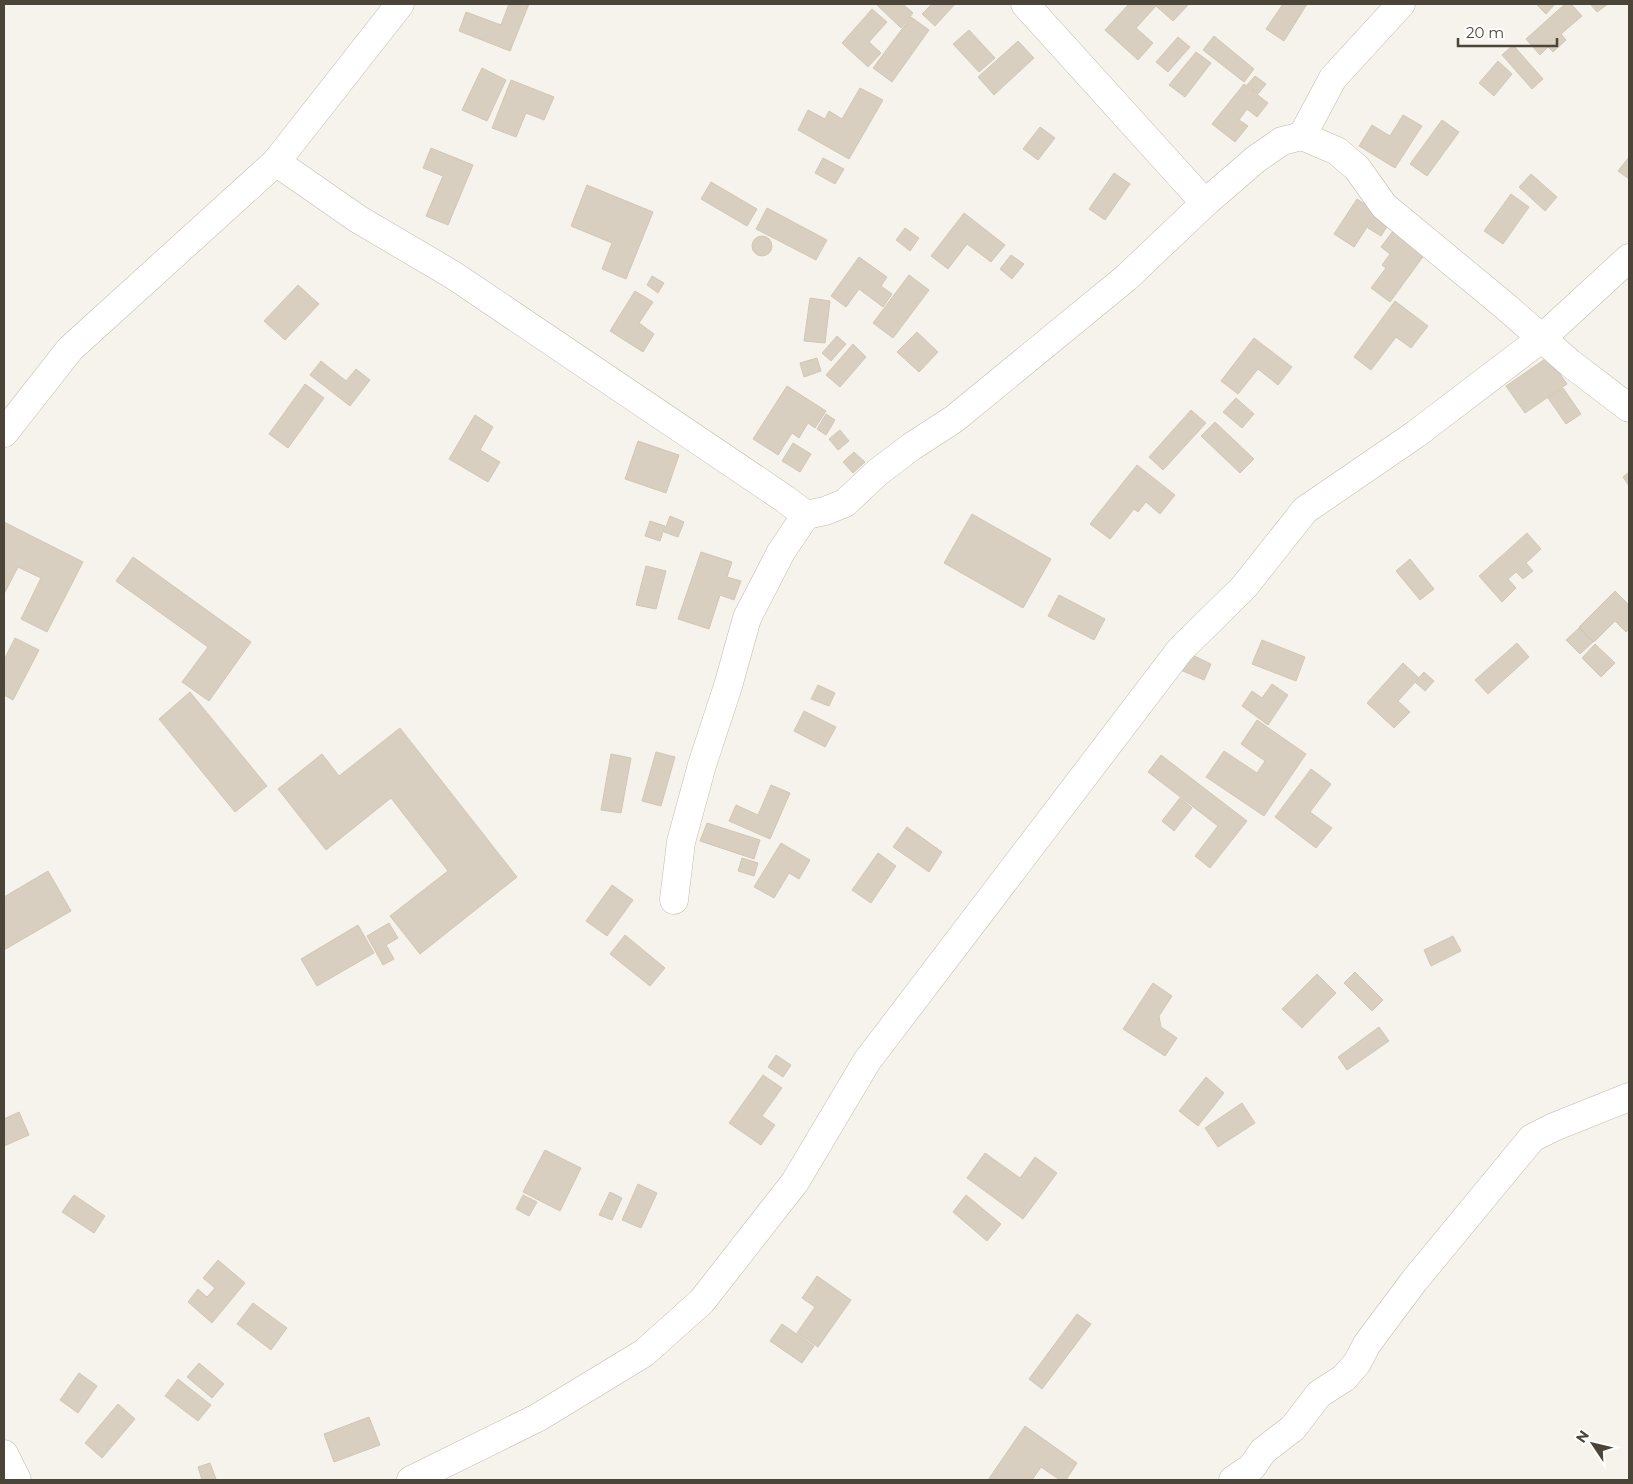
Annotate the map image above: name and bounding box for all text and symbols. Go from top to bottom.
scale bar [1458,15,1557,47]
text: 20 m [1466,23,1504,42]
north arrow [1568,1419,1618,1469]
text: N [1572,1427,1593,1446]

